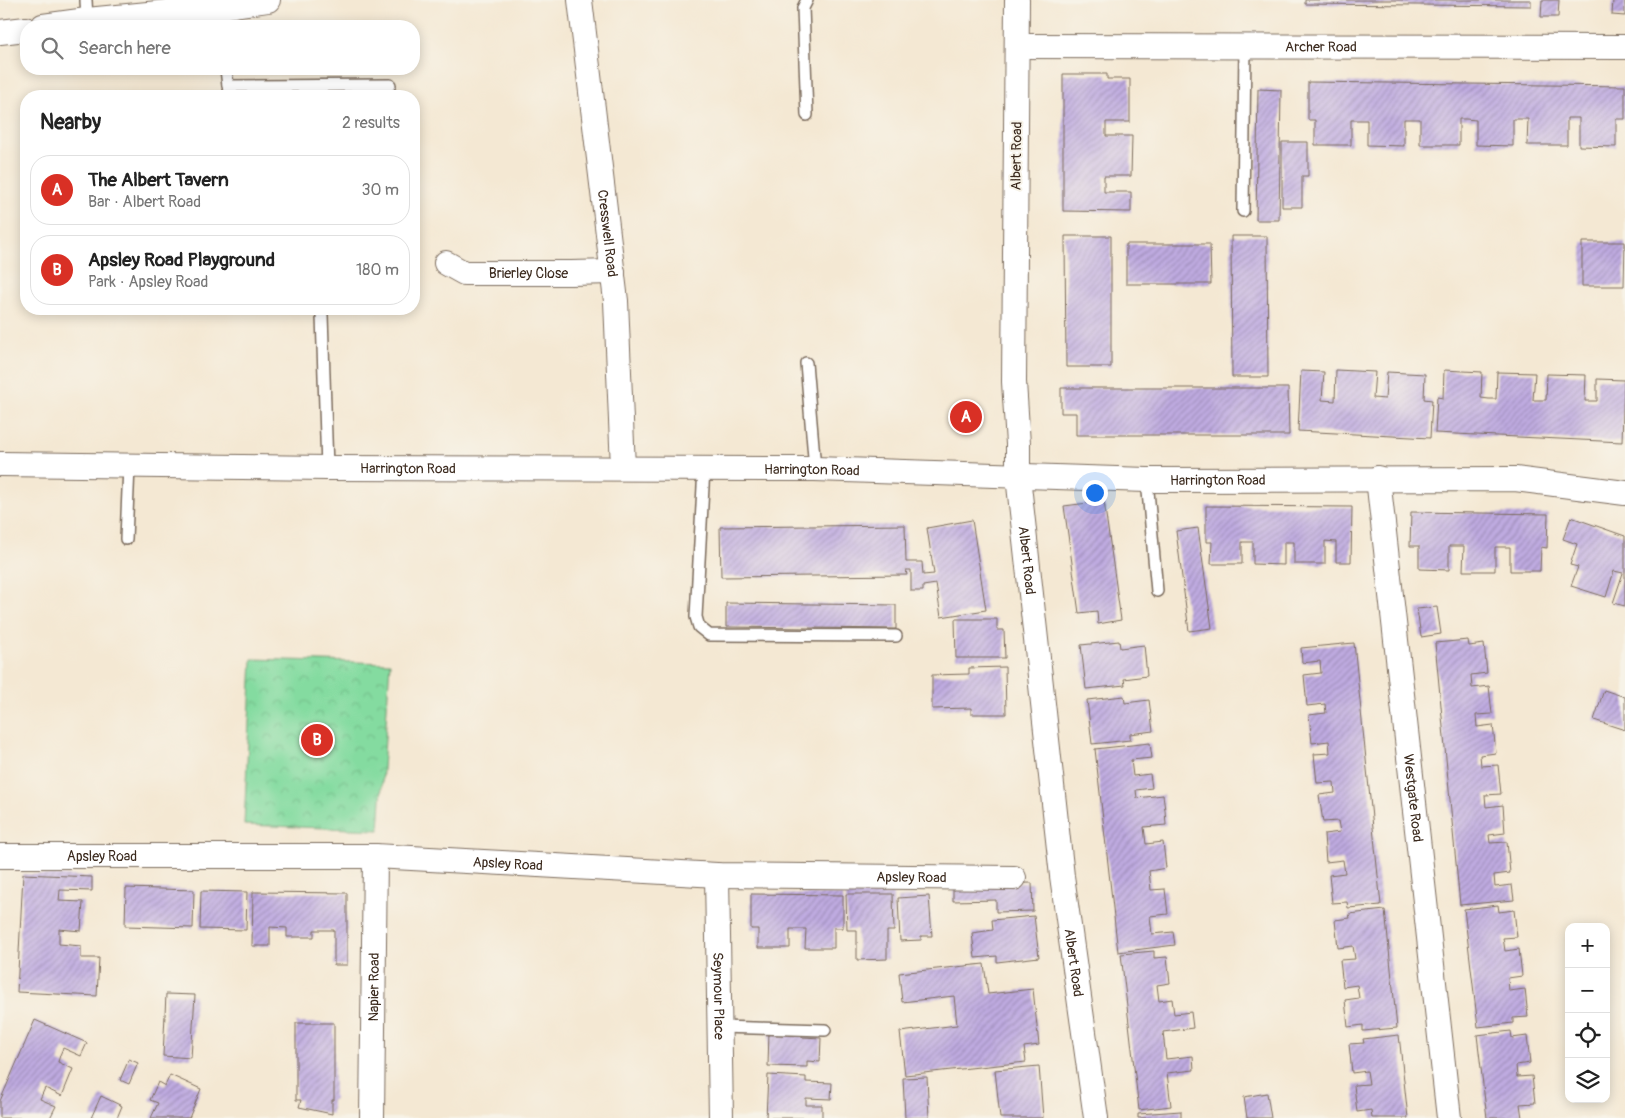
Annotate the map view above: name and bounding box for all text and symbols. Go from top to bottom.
search box [20,20,420,75]
icon: search [38,34,66,62]
text: Search here [78,36,171,60]
street label: Archer Road [1285,38,1357,56]
text: Nearby [40,109,101,136]
text: 2 results [342,113,400,133]
street label: Albert Road [1007,121,1026,191]
text: The Albert Tavern [88,168,229,192]
text: A [52,180,62,200]
text: 30 m [361,180,399,200]
street label: Cresswell Road [594,189,621,278]
text: Bar · Albert Road [88,192,201,212]
text: Apsley Road Playground [88,248,275,272]
text: B [52,260,62,280]
text: 180 m [356,260,399,280]
street label: Brierley Close [489,265,568,282]
text: Park · Apsley Road [88,272,208,292]
pin: A [950,398,982,436]
street label: Harrington Road [360,460,456,477]
street label: Harrington Road [764,461,860,479]
street label: Harrington Road [1170,472,1266,489]
your location [1082,480,1108,506]
street label: Albert Road [1015,525,1039,596]
pin: B [301,721,333,759]
street label: Westgate Road [1400,753,1426,843]
street label: Apsley Road [67,848,137,865]
street label: Apsley Road [472,853,543,874]
street label: Apsley Road [876,869,947,886]
map controls [1565,923,1610,1103]
button: + [1565,923,1610,968]
street label: Albert Road [1060,927,1087,998]
street label: Napier Road [365,952,383,1022]
street label: Seymour Place [709,952,728,1040]
button: − [1565,968,1610,1013]
button: locate [1565,1013,1610,1058]
button: layers [1565,1058,1610,1103]

